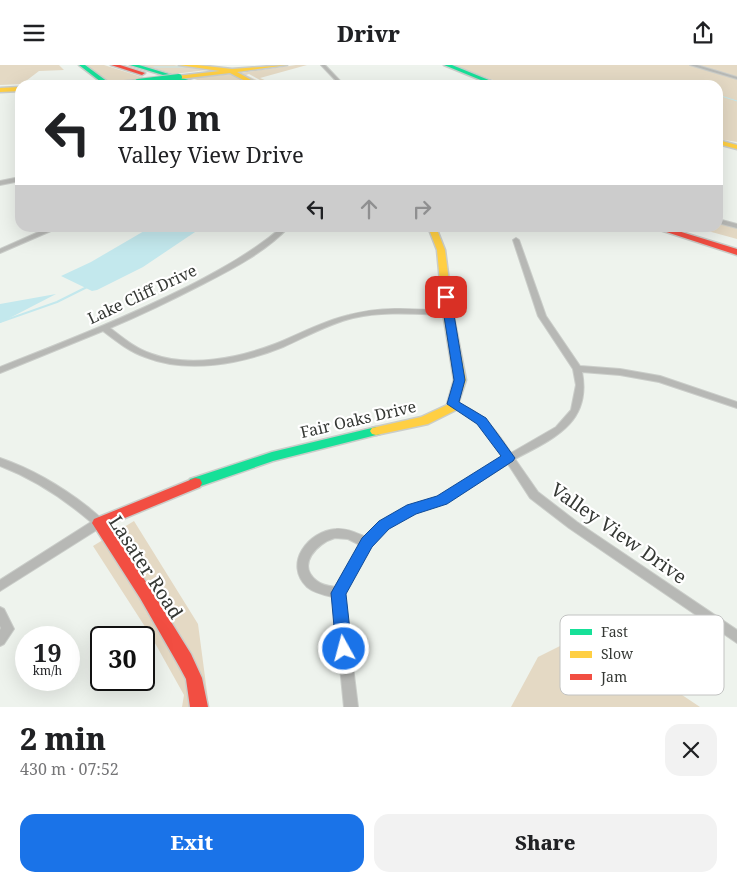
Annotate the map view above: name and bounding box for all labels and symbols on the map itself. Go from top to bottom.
street label: Lake Cliff Drive [84,259,200,329]
pin [425,276,467,318]
street label: Fair Oaks Drive [298,395,418,443]
street label: Valley View Drive [546,476,692,590]
street label: Lasater Road [103,510,189,624]
legend [560,615,724,695]
position arrow [317,622,369,674]
text: Fast [601,622,628,641]
speed limit sign: 30 [90,626,155,691]
text: Slow [601,644,634,663]
text: Jam [600,667,627,686]

